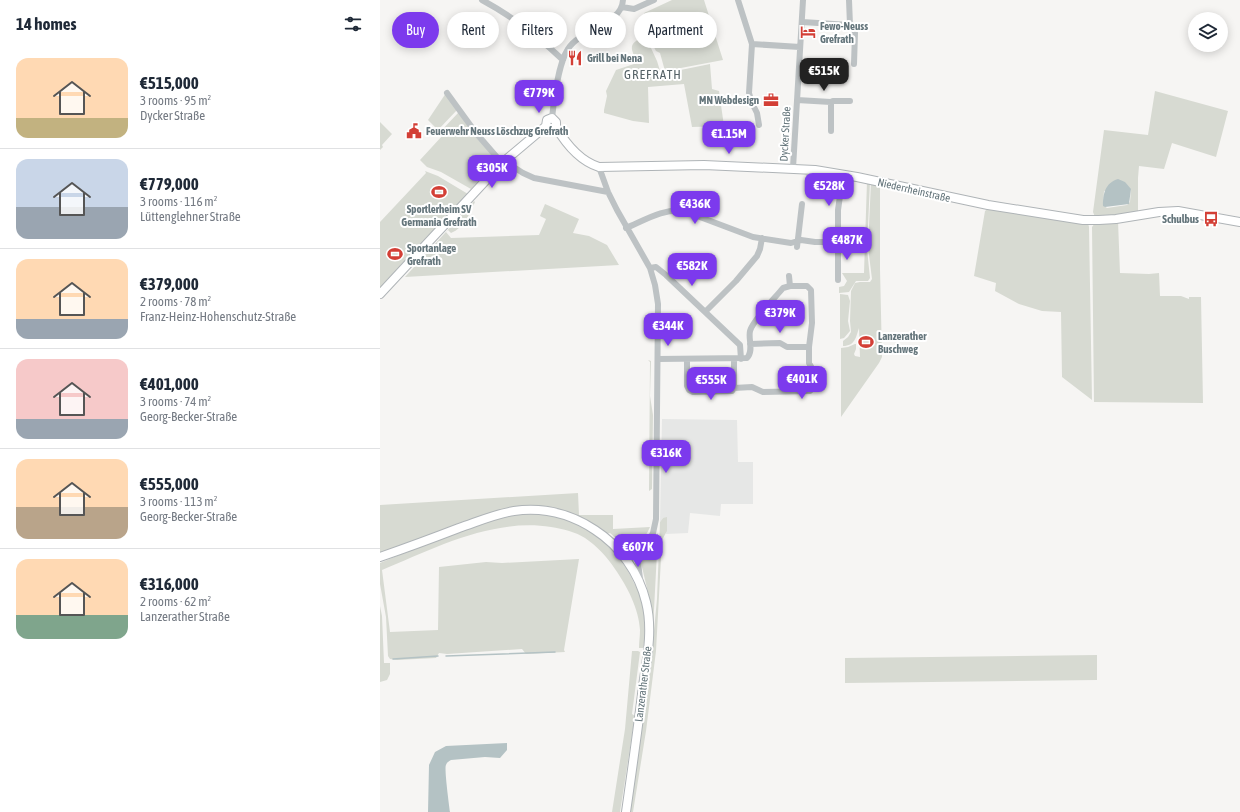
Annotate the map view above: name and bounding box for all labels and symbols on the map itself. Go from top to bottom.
place label: Fewo-Neuss Grefrath [820,20,868,45]
hotel icon: Fewo-Neuss Grefrath [799,23,817,41]
restaurant icon: Grill bei Nena [566,49,584,67]
place label: Grill bei Nena [587,52,642,64]
pin: €515K [796,58,852,92]
district label: GREFRATH [624,67,682,82]
pin: €779K [511,80,567,114]
office icon: MN Webdesign [762,91,780,109]
place label: MN Webdesign [699,94,759,106]
street label: Dycker Straße [778,106,792,162]
pin: €1.15M [696,121,762,155]
public building icon: Feuerwehr Neuss Löschzug Grefrath [405,122,423,140]
place label: Feuerwehr Neuss Löschzug Grefrath [426,125,568,137]
pin: €305K [464,155,520,189]
pin: €528K [801,173,857,207]
street label: Niederrheinstraße [876,176,952,204]
sports icon: Sportlerheim SV Germania Grefrath [430,183,448,201]
pin: €436K [667,191,723,225]
place label: Sportlerheim SV Germania Grefrath [401,203,477,228]
bus stop icon: Schulbus [1202,210,1220,228]
place label: Schulbus [1162,213,1199,225]
pin: €487K [819,227,875,261]
place label: Sportanlage Grefrath [407,242,456,267]
sports icon: Sportanlage Grefrath [386,245,404,263]
pin: €582K [664,253,720,287]
pin: €379K [752,300,808,334]
pin: €344K [640,313,696,347]
place label: Lanzerather Buschweg [878,330,927,355]
sports icon: Lanzerather Buschweg [857,333,875,351]
pin: €401K [774,366,830,400]
pin: €555K [683,367,739,401]
pin: €316K [638,440,694,474]
pin: €607K [610,534,666,568]
street label: Lanzerather Straße [632,646,654,722]

